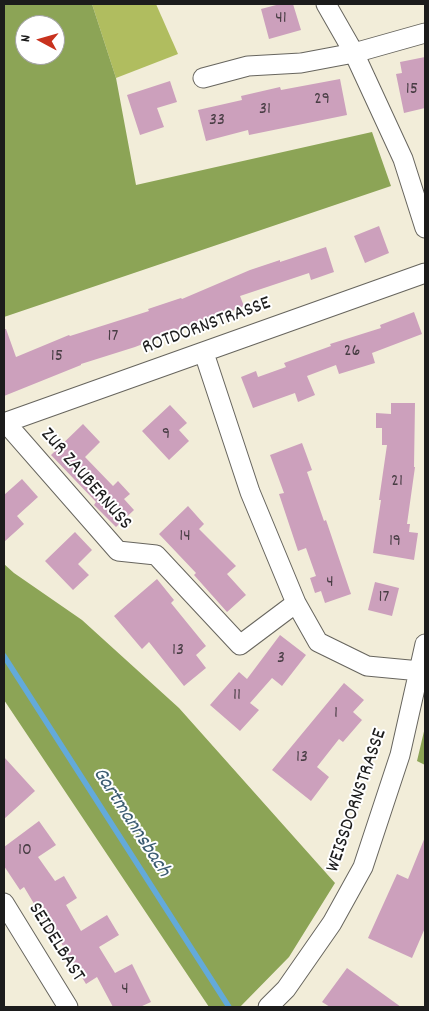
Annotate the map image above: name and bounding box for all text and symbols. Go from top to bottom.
house number: 41 [275,9,287,31]
north arrow [15,15,65,65]
text: N [16,34,36,43]
house number: 15 [406,80,418,102]
house number: 29 [314,90,330,112]
house number: 31 [259,100,271,122]
house number: 33 [209,111,225,133]
street label: ROTDORNSTRASSE [140,293,274,361]
house number: 17 [108,327,118,349]
house number: 26 [344,342,360,364]
house number: 15 [51,347,63,369]
street label: ZUR ZAUBERNUSS [34,424,136,536]
house number: 9 [162,425,170,447]
house number: 21 [391,472,403,494]
house number: 14 [179,527,191,549]
house number: 19 [389,532,401,554]
house number: 4 [326,573,334,595]
house number: 17 [379,588,389,610]
house number: 13 [172,641,184,663]
house number: 3 [277,649,285,671]
house number: 11 [233,686,241,708]
house number: 1 [334,704,338,726]
street label: WEISSDORNSTRASSE [322,726,394,876]
house number: 13 [296,748,308,770]
water label: Gartmannsbach [85,764,175,882]
house number: 10 [18,841,32,863]
street label: SEIDELBAST [21,899,89,987]
house number: 4 [121,980,129,1002]

